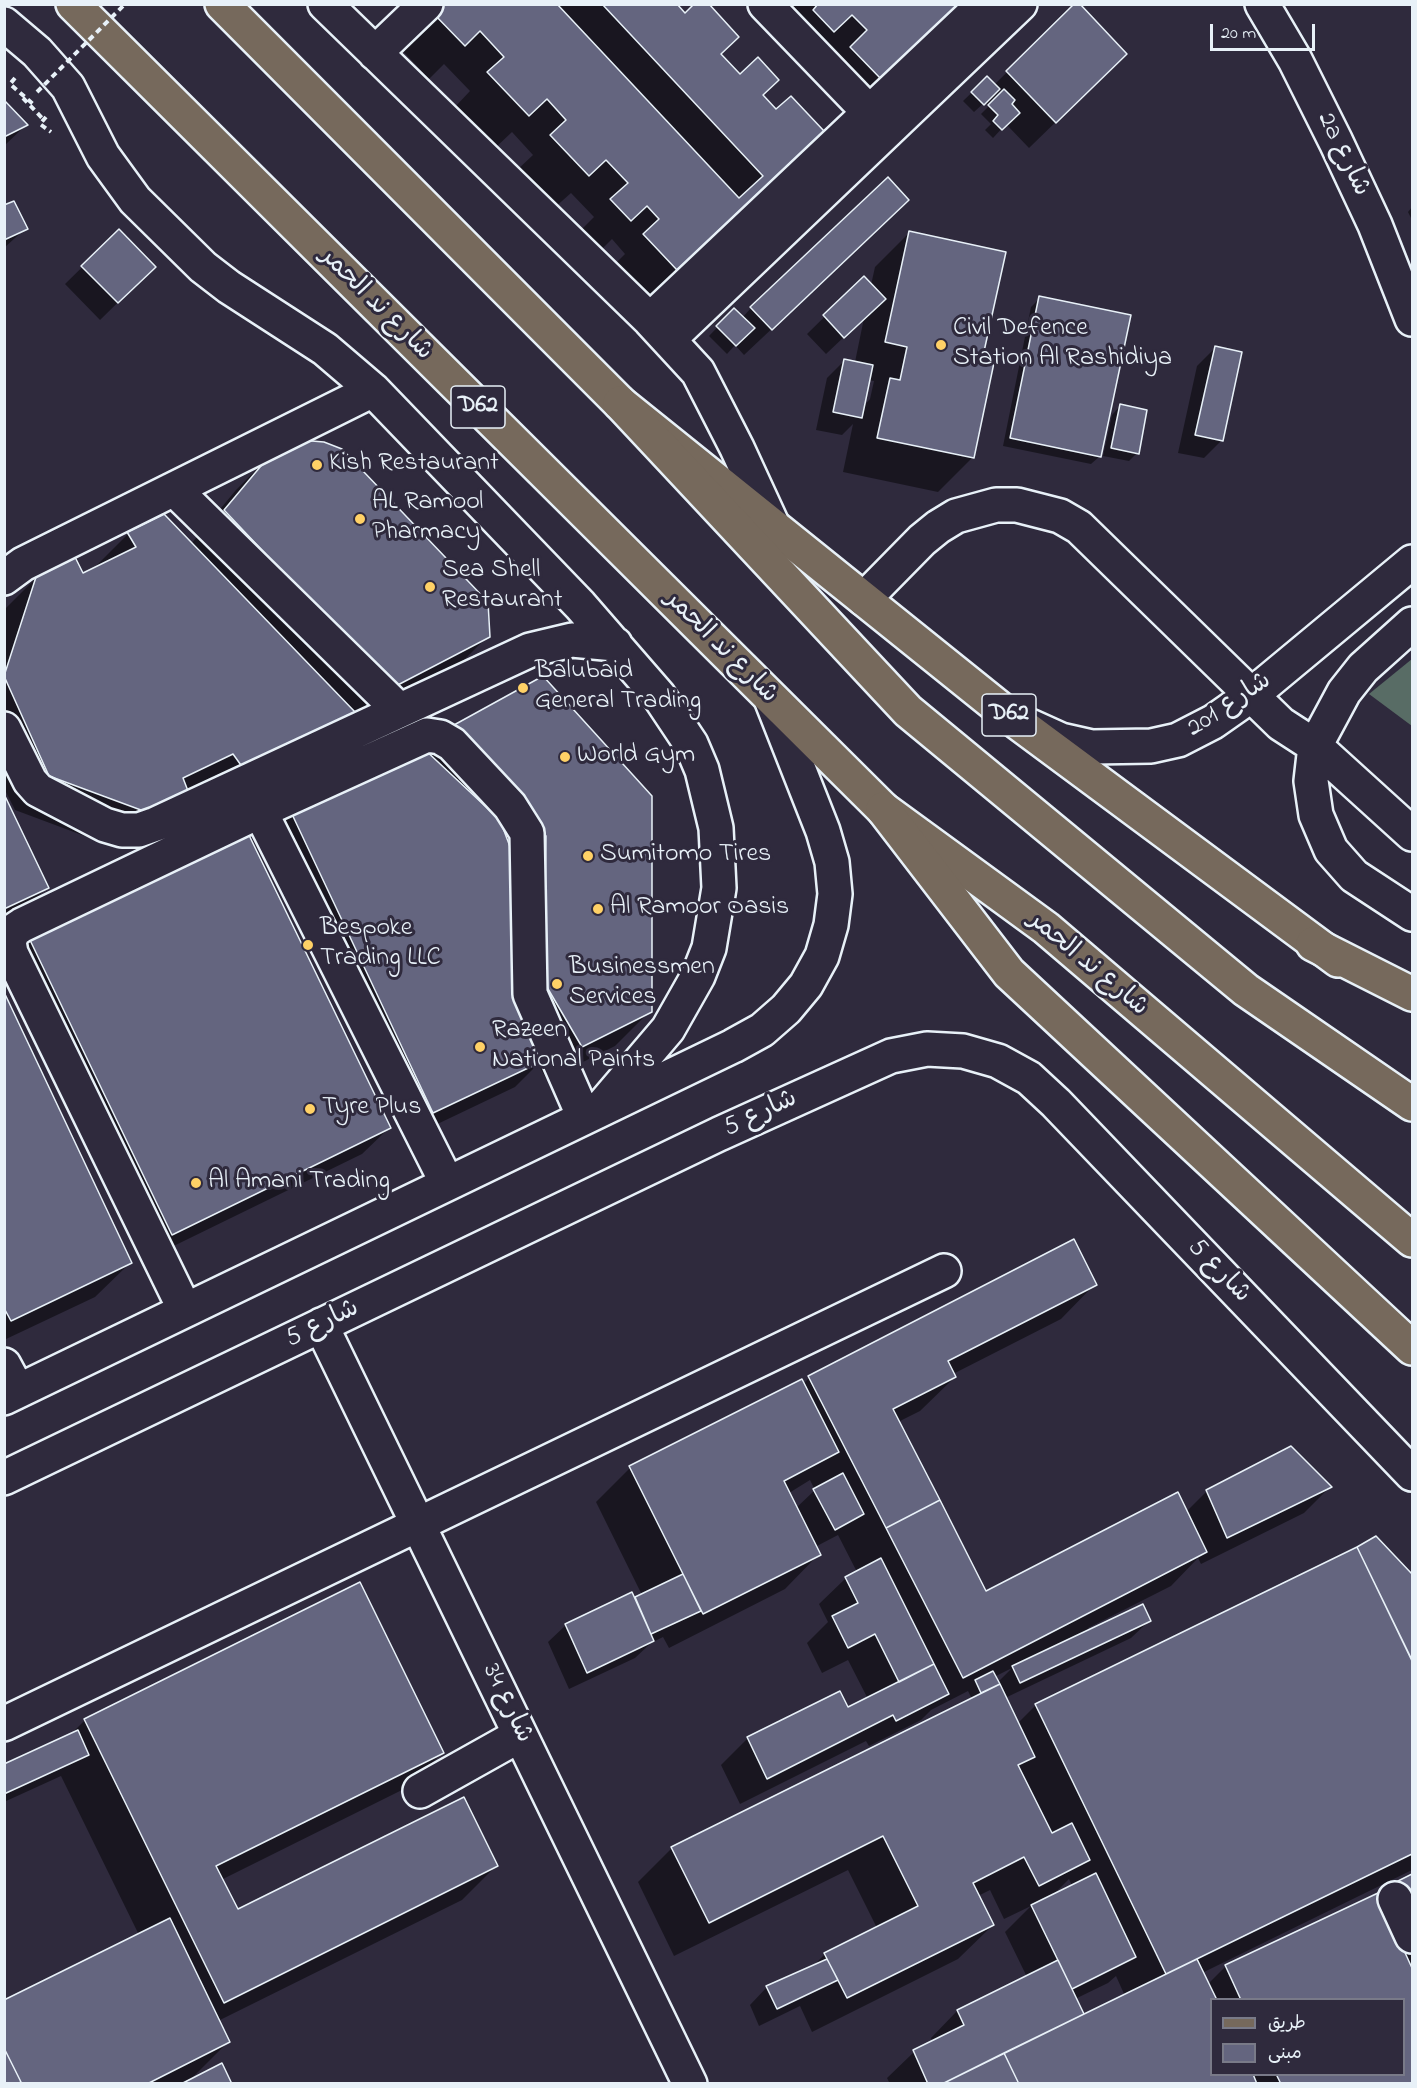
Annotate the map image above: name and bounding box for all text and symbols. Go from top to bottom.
scale bar [1213,12,1318,50]
text: 20 m [1221,21,1256,47]
street label: 2a شارع [1308,108,1376,202]
street label: شارع ند الحمر [312,242,438,368]
place label: Civil Defence Station Al Rashidiya [953,314,1172,376]
marker: Civil Defence Station Al Rashidiya [934,338,948,352]
road number: D62 [451,386,505,428]
place label: Kish Restaurant [329,449,499,481]
marker: Kish Restaurant [310,458,324,472]
place label: AL Ramool Pharmacy [372,488,483,550]
marker: AL Ramool Pharmacy [353,512,367,526]
place label: Sea Shell Restaurant [442,556,562,618]
marker: Sea Shell Restaurant [423,580,437,594]
street label: شارع ند الحمر [657,585,783,711]
place label: Balubaid General Trading [535,657,701,718]
street label: شارع 201 [1182,666,1278,746]
marker: Balubaid General Trading [516,681,530,695]
road number: D62 [982,694,1036,736]
place label: World Gym [577,741,695,773]
marker: World Gym [558,750,572,764]
place label: Sumitomo Tires [600,840,771,872]
marker: Sumitomo Tires [581,849,595,863]
place label: Al Ramoor Oasis [610,893,789,925]
marker: Al Ramoor Oasis [591,902,605,916]
street label: شارع ند الحمر [1020,906,1154,1024]
place label: Bespoke Trading LLC [320,914,441,976]
marker: Bespoke Trading LLC [301,938,315,952]
place label: Businessmen Services [569,953,715,1014]
marker: Businessmen Services [550,977,564,991]
place label: Razeen National Paints [492,1016,655,1078]
marker: Razeen National Paints [473,1040,487,1054]
street label: شارع 5 [719,1084,803,1146]
place label: Tyre Plus [322,1093,421,1125]
marker: Tyre Plus [303,1102,317,1116]
place label: Al Amani Trading [208,1167,390,1199]
marker: Al Amani Trading [189,1176,203,1190]
street label: شارع 5 [1180,1233,1256,1311]
street label: شارع 5 [281,1294,365,1356]
street label: شارع 34 [474,1659,538,1749]
legend [1210,1998,1405,2076]
text: طريق [1268,2011,1306,2037]
text: مبنى [1268,2041,1302,2067]

